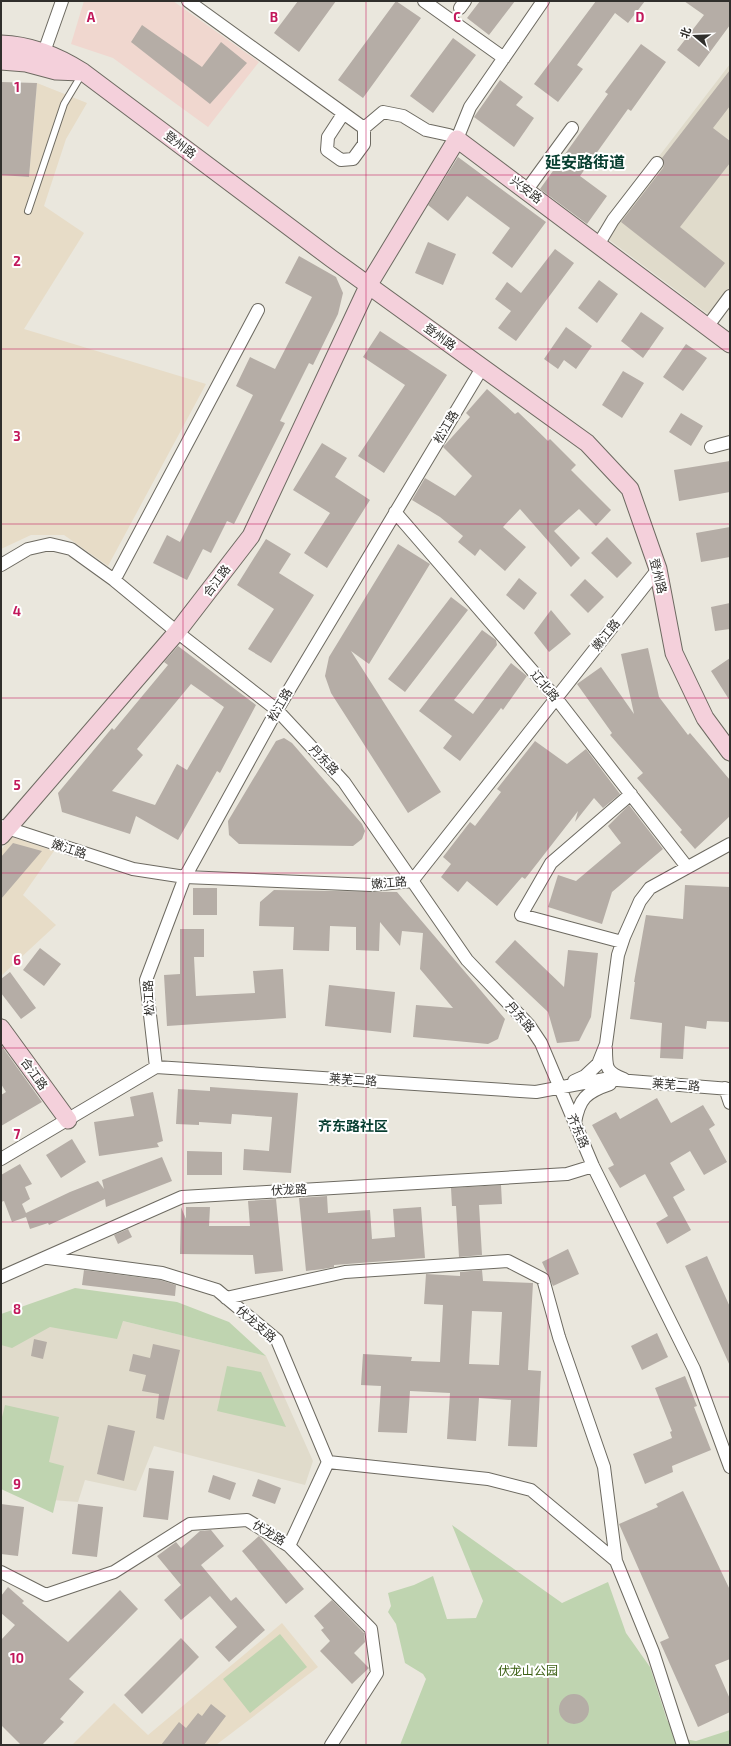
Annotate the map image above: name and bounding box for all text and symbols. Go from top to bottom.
text: A [87,9,96,25]
text: B [270,9,278,25]
text: C [453,9,461,25]
text: D [636,9,645,25]
north arrow [675,16,715,56]
text: 北 [677,25,693,40]
text: 1 [14,79,20,95]
street label: 登州路 [162,128,199,161]
district label: 延安路街道 [545,152,625,171]
street label: 兴安路 [508,173,545,206]
text: 2 [13,253,21,269]
street label: 登州路 [422,320,459,352]
street label: 松江路 [430,407,460,446]
text: 3 [13,428,21,444]
street label: 登州路 [648,557,670,595]
street label: 合江路 [200,562,233,599]
text: 4 [13,603,21,619]
street label: 嫩江路 [588,616,622,653]
street label: 辽北路 [529,667,563,704]
street label: 松江路 [264,685,294,724]
street label: 丹东路 [307,741,342,777]
text: 5 [13,777,21,793]
street label: 嫩江路 [50,836,89,860]
street label: 嫩江路 [370,873,407,891]
text: 6 [13,952,21,968]
street label: 松江路 [140,980,156,1016]
street label: 丹东路 [504,998,538,1035]
street label: 合江路 [19,1055,51,1092]
street label: 莱芜二路 [329,1070,378,1088]
street label: 莱芜二路 [652,1075,701,1093]
street label: 齐东路 [565,1111,592,1150]
district label: 齐东路社区 [318,1117,388,1134]
text: 7 [14,1126,21,1142]
street label: 伏龙路 [271,1181,307,1197]
text: 8 [13,1301,21,1317]
street label: 伏龙支路 [234,1302,279,1344]
text: 9 [13,1476,21,1492]
street label: 伏龙路 [250,1517,289,1547]
text: 10 [10,1650,24,1666]
park label: 伏龙山公园 [498,1663,558,1677]

